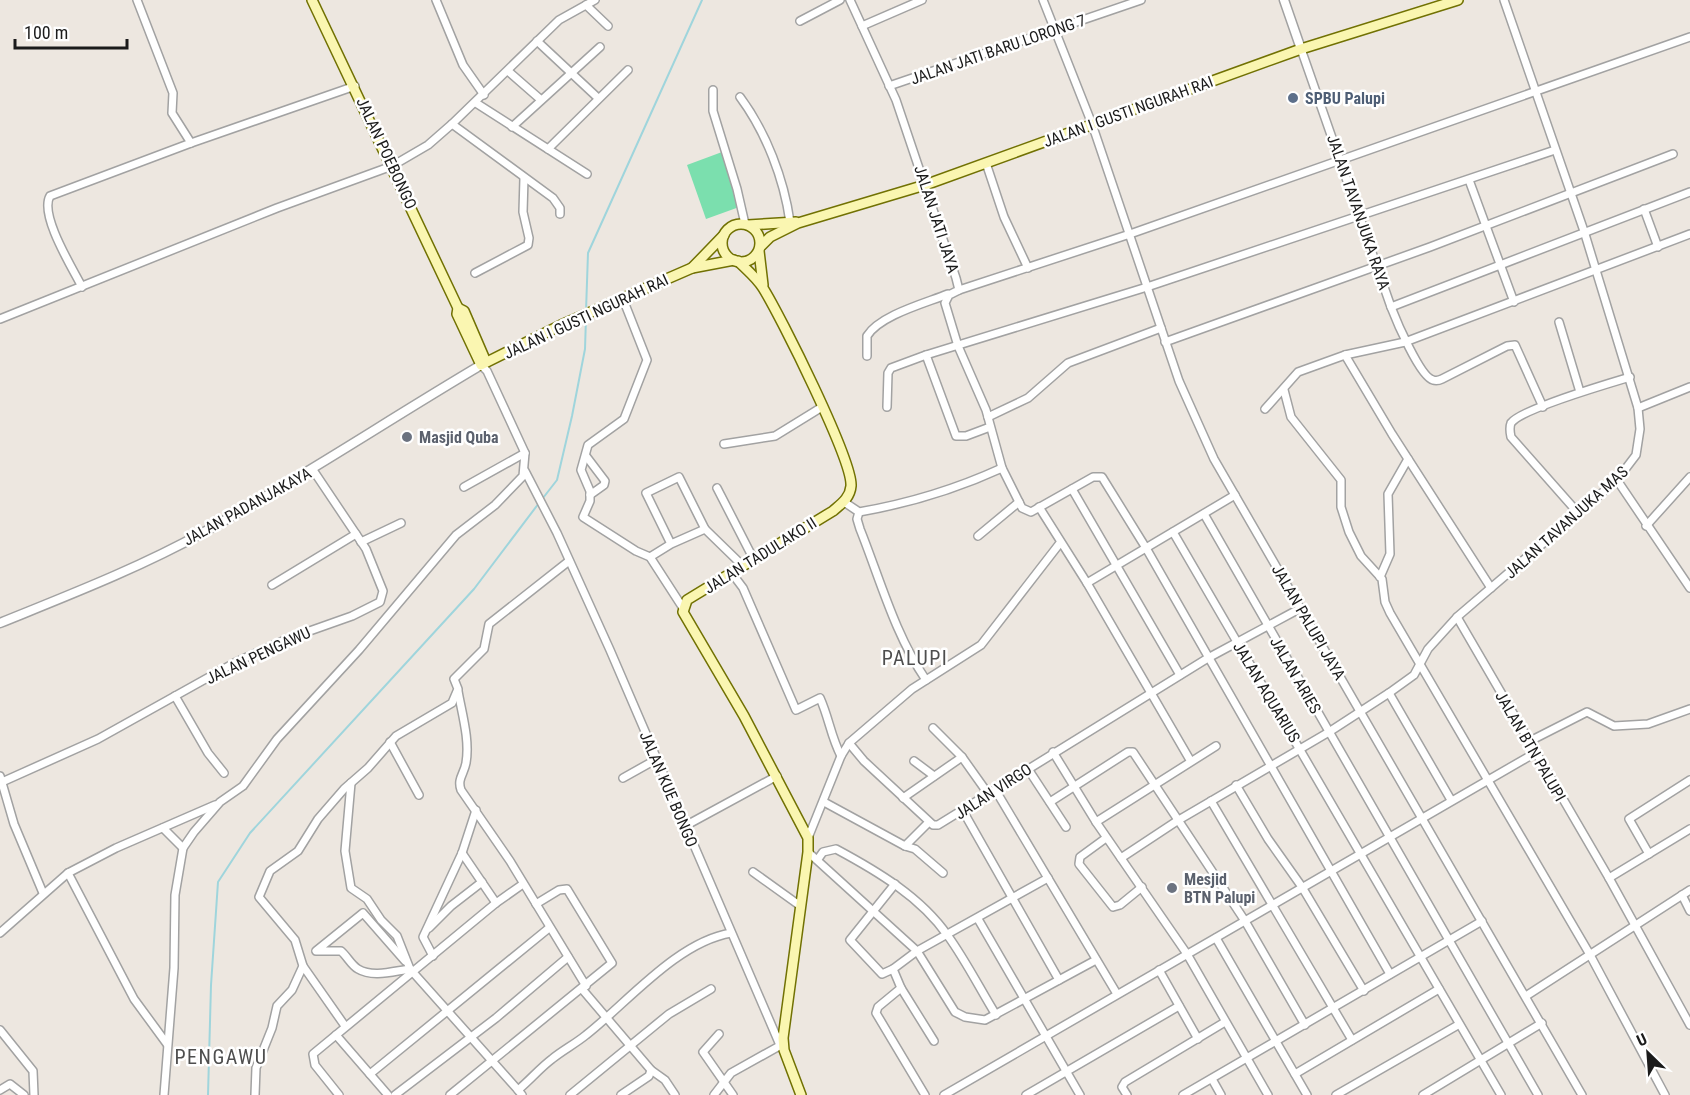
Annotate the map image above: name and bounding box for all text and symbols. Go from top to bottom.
street label: JALAN JATI BARU LORONG 7 [908,11,1088,88]
scale bar [15,12,128,50]
text: 100 m [24,22,68,43]
street label: JALAN I GUSTI NGURAH RAI [1041,72,1216,151]
place label: SPBU Palupi [1305,89,1385,108]
marker: SPBU Palupi [1286,91,1300,105]
street label: JALAN POEBONGO [352,94,421,212]
street label: JALAN TAVANJUKA RAYA [1323,132,1394,292]
street label: JALAN JATI JAYA [910,163,963,275]
street label: JALAN I GUSTI NGURAH RAI [501,270,671,363]
place label: Masjid Quba [419,428,499,447]
marker: Masjid Quba [400,430,414,444]
street label: JALAN TAVANJUKA MAS [1501,462,1632,583]
street label: JALAN PADANJAKAYA [180,463,315,550]
street label: JALAN TADULAKO II [701,513,820,598]
street label: JALAN PALUPI JAYA [1268,561,1349,683]
street label: JALAN PENGAWU [203,623,314,688]
street label: JALAN ARIES [1266,634,1325,717]
street label: JALAN AQUARIUS [1229,639,1304,746]
district label: PALUPI [882,646,948,670]
street label: JALAN BTN PALUPI [1491,688,1570,805]
street label: JALAN KUE BONGO [636,728,702,850]
street label: JALAN VIRGO [951,760,1035,823]
place label: Mesjid BTN Palupi [1184,870,1255,907]
marker: Mesjid BTN Palupi [1165,881,1179,895]
north arrow [1618,1023,1678,1083]
text: U [1634,1029,1650,1050]
district label: PENGAWU [174,1045,268,1069]

